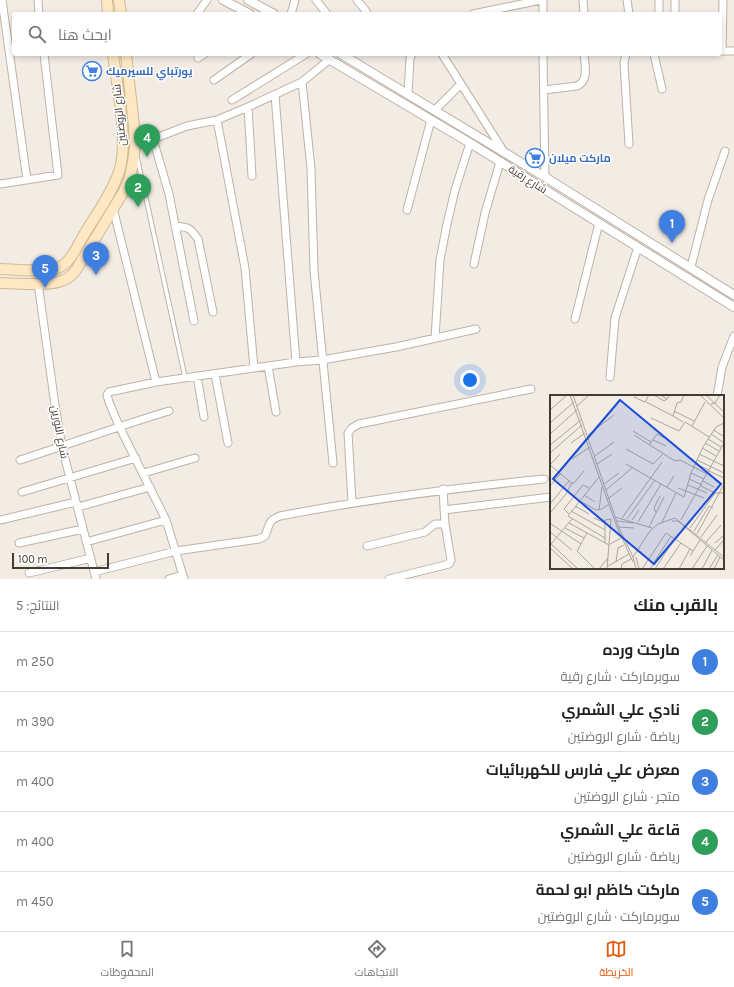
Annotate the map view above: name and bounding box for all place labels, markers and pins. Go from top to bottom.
supermarket icon: يورتباي للسيرميك [81,60,103,82]
place label: يورتباي للسيرميك [106,65,192,81]
pin: 4 [134,124,160,157]
supermarket icon: ماركت ميلان [524,147,546,169]
place label: ماركت ميلان [549,152,611,165]
pin: 2 [125,174,151,207]
pin: 1 [659,210,685,243]
pin: 3 [83,242,109,275]
pin: 5 [32,255,58,288]

